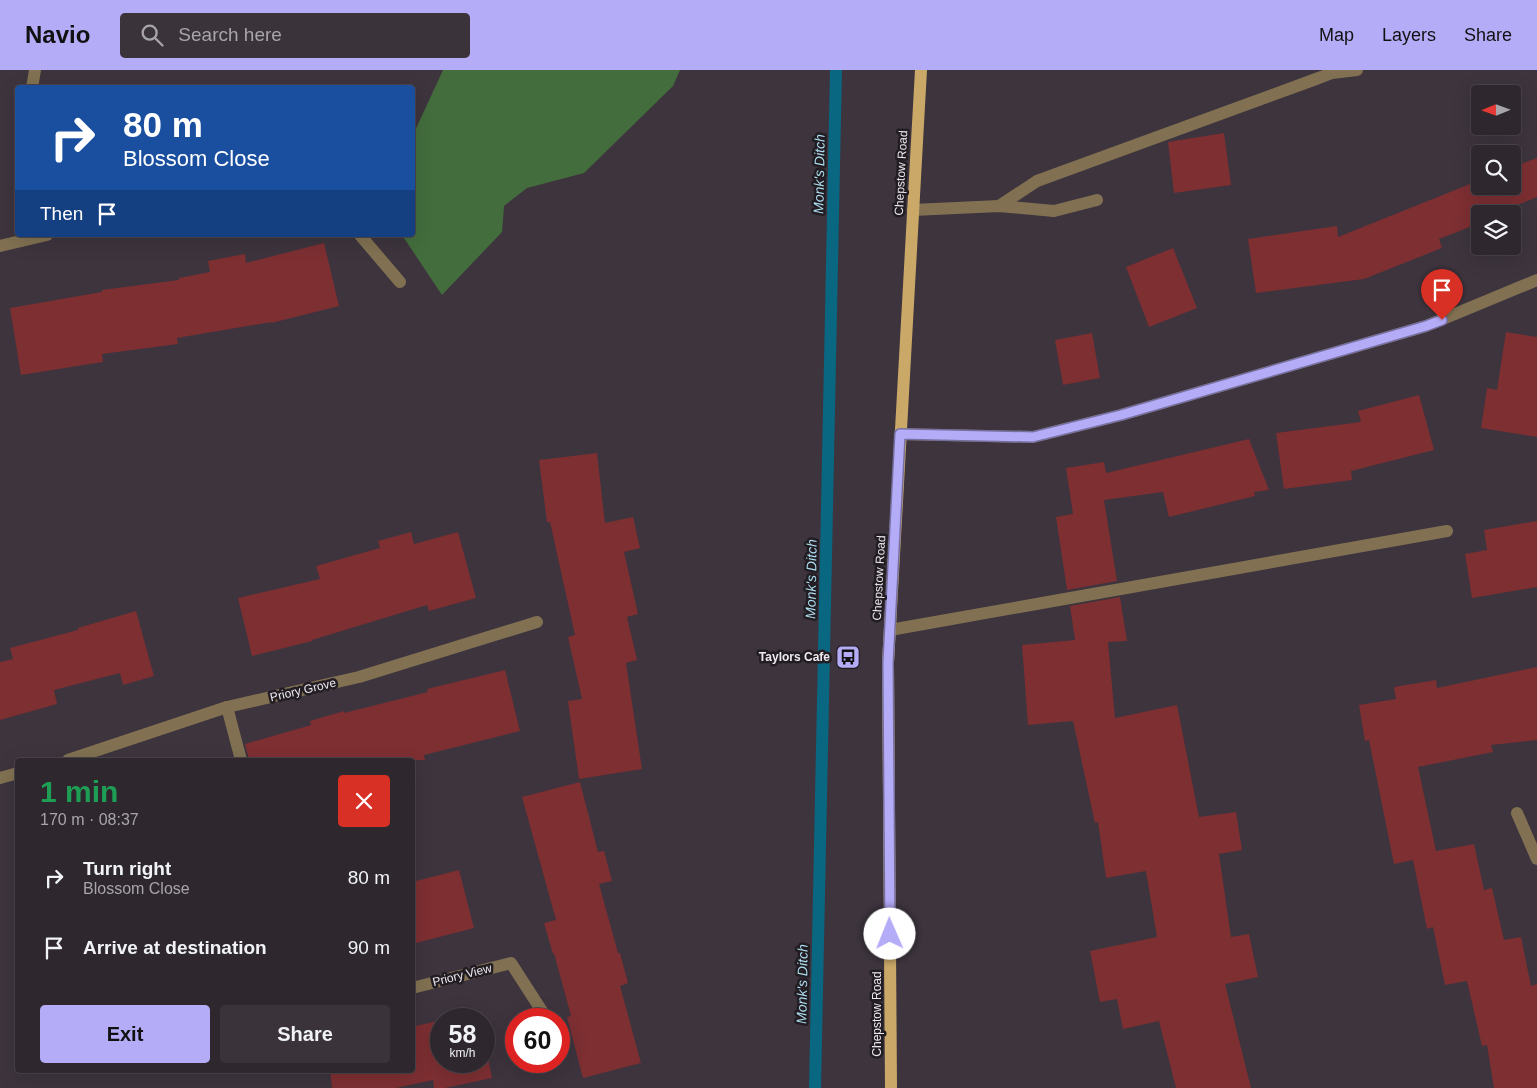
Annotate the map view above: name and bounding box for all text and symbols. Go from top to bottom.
search box [120,13,470,58]
text: Navio [25,21,90,48]
icon: search [138,21,166,49]
text: Search here [178,24,282,45]
text: Map [1319,25,1354,45]
text: Layers [1382,25,1436,45]
text: Share [1464,25,1512,45]
north arrow [1471,85,1521,135]
map controls [1471,85,1521,255]
icon: right [40,105,105,170]
text: 80 m [123,105,203,144]
street label: Chepstow Road [892,130,910,216]
water label: Monk's Ditch [810,134,828,214]
button: search [1471,145,1521,195]
text: Blossom Close [123,146,270,171]
icon: arrive [93,200,121,228]
text: Then [40,203,83,224]
button: layers [1471,205,1521,255]
pin [1421,269,1463,320]
icon: arrive [1428,276,1456,304]
street label: Chepstow Road [870,535,888,621]
water label: Monk's Ditch [802,539,820,619]
bus stop icon: Taylors Cafe [835,644,861,670]
place label: Taylors Cafe [759,650,830,664]
street label: Priory Grove [269,676,338,704]
text: 1 min [40,775,118,808]
button: close [338,775,390,827]
text: 170 m · 08:37 [40,811,139,828]
text: Turn right [83,858,171,879]
icon: right [40,864,68,892]
text: 80 m [348,867,390,888]
text: Blossom Close [83,880,190,897]
position arrow [863,907,915,959]
icon: arrive [40,934,68,962]
text: Arrive at destination [83,937,267,958]
text: 90 m [348,937,390,958]
water label: Monk's Ditch [793,944,811,1024]
street label: Priory View [431,961,493,989]
street label: Chepstow Road [870,971,884,1057]
button: Exit [40,1005,210,1063]
button: Share [220,1005,390,1063]
speed limit sign: 60 [505,1008,570,1073]
text: 58 [449,1020,476,1048]
text: km/h [449,1046,476,1060]

